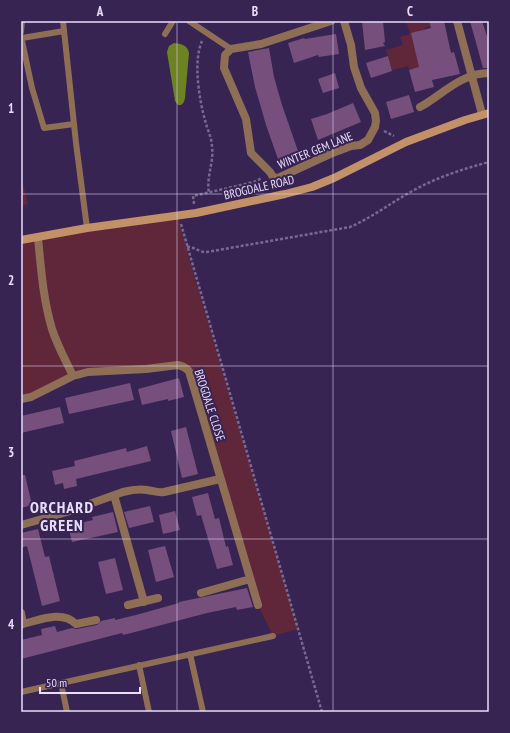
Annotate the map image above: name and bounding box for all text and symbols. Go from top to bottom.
text: A [96,3,104,20]
text: B [252,3,258,20]
text: C [407,3,413,20]
text: 1 [8,100,14,117]
street label: WINTER GEM LANE [275,128,355,172]
street label: BROGDALE ROAD [222,172,296,202]
text: 2 [8,272,14,289]
street label: BROGDALE CLOSE [191,367,229,443]
text: 3 [8,444,14,461]
district label: ORCHARD GREEN [30,497,94,535]
text: 4 [8,616,15,633]
scale bar [40,669,140,695]
text: 50 m [46,675,67,690]

